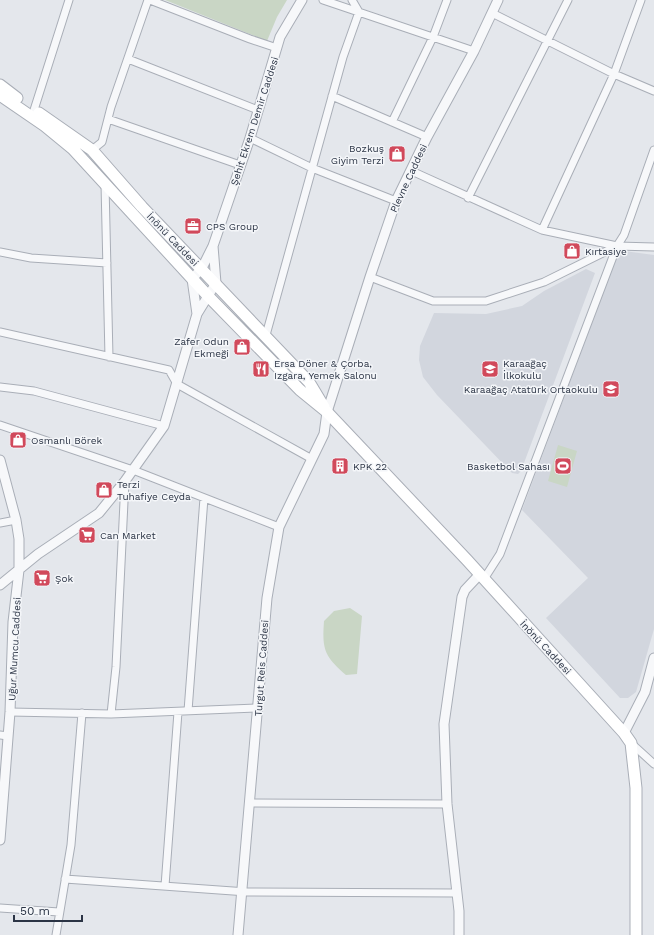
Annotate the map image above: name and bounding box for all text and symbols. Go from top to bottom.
street label: Şehit Ekrem Demir Caddesi [228,55,280,187]
street label: Plevne Caddesi [388,142,429,214]
place label: Bozkuş Giyim Terzi [331,143,384,166]
shop icon: Bozkuş Giyim Terzi [387,144,407,164]
street label: İnönü Caddesi [144,210,201,268]
office icon: CPS Group [183,216,203,236]
place label: CPS Group [206,221,258,232]
shop icon: Kırtasiye [562,241,582,261]
place label: Kırtasiye [585,246,627,257]
place label: Zafer Odun Ekmeği [174,336,229,359]
shop icon: Zafer Odun Ekmeği [232,337,252,357]
place label: Ersa Döner & Çorba, Izgara, Yemek Salonu [274,358,377,381]
place label: Karaağaç İlkokulu [503,358,547,381]
restaurant icon: Ersa Döner & Çorba, Izgara, Yemek Salonu [251,359,271,379]
school or university icon: Karaağaç İlkokulu [480,359,500,379]
school or university icon: Karaağaç Atatürk Ortaokulu [601,379,621,399]
place label: Karaağaç Atatürk Ortaokulu [464,384,598,395]
shop icon: Osmanlı Börek [8,430,28,450]
place label: Osmanlı Börek [31,435,102,446]
building icon: KPK 22 [330,456,350,476]
sports icon: Basketbol Sahası [553,456,573,476]
place label: KPK 22 [353,461,387,472]
place label: Basketbol Sahası [467,461,550,472]
place label: Terzi Tuhafiye Ceyda [117,479,191,502]
shop icon: Terzi Tuhafiye Ceyda [94,480,114,500]
supermarket icon: Can Market [77,525,97,545]
place label: Can Market [100,530,156,541]
supermarket icon: Şok [32,568,52,588]
place label: Şok [55,573,73,584]
street label: Uğur Mumcu Caddesi [6,597,23,701]
street label: İnönü Caddesi [518,618,573,677]
street label: Turgut Reis Caddesi [253,619,270,717]
scale bar [14,897,82,923]
text: 50 m [20,904,50,918]

